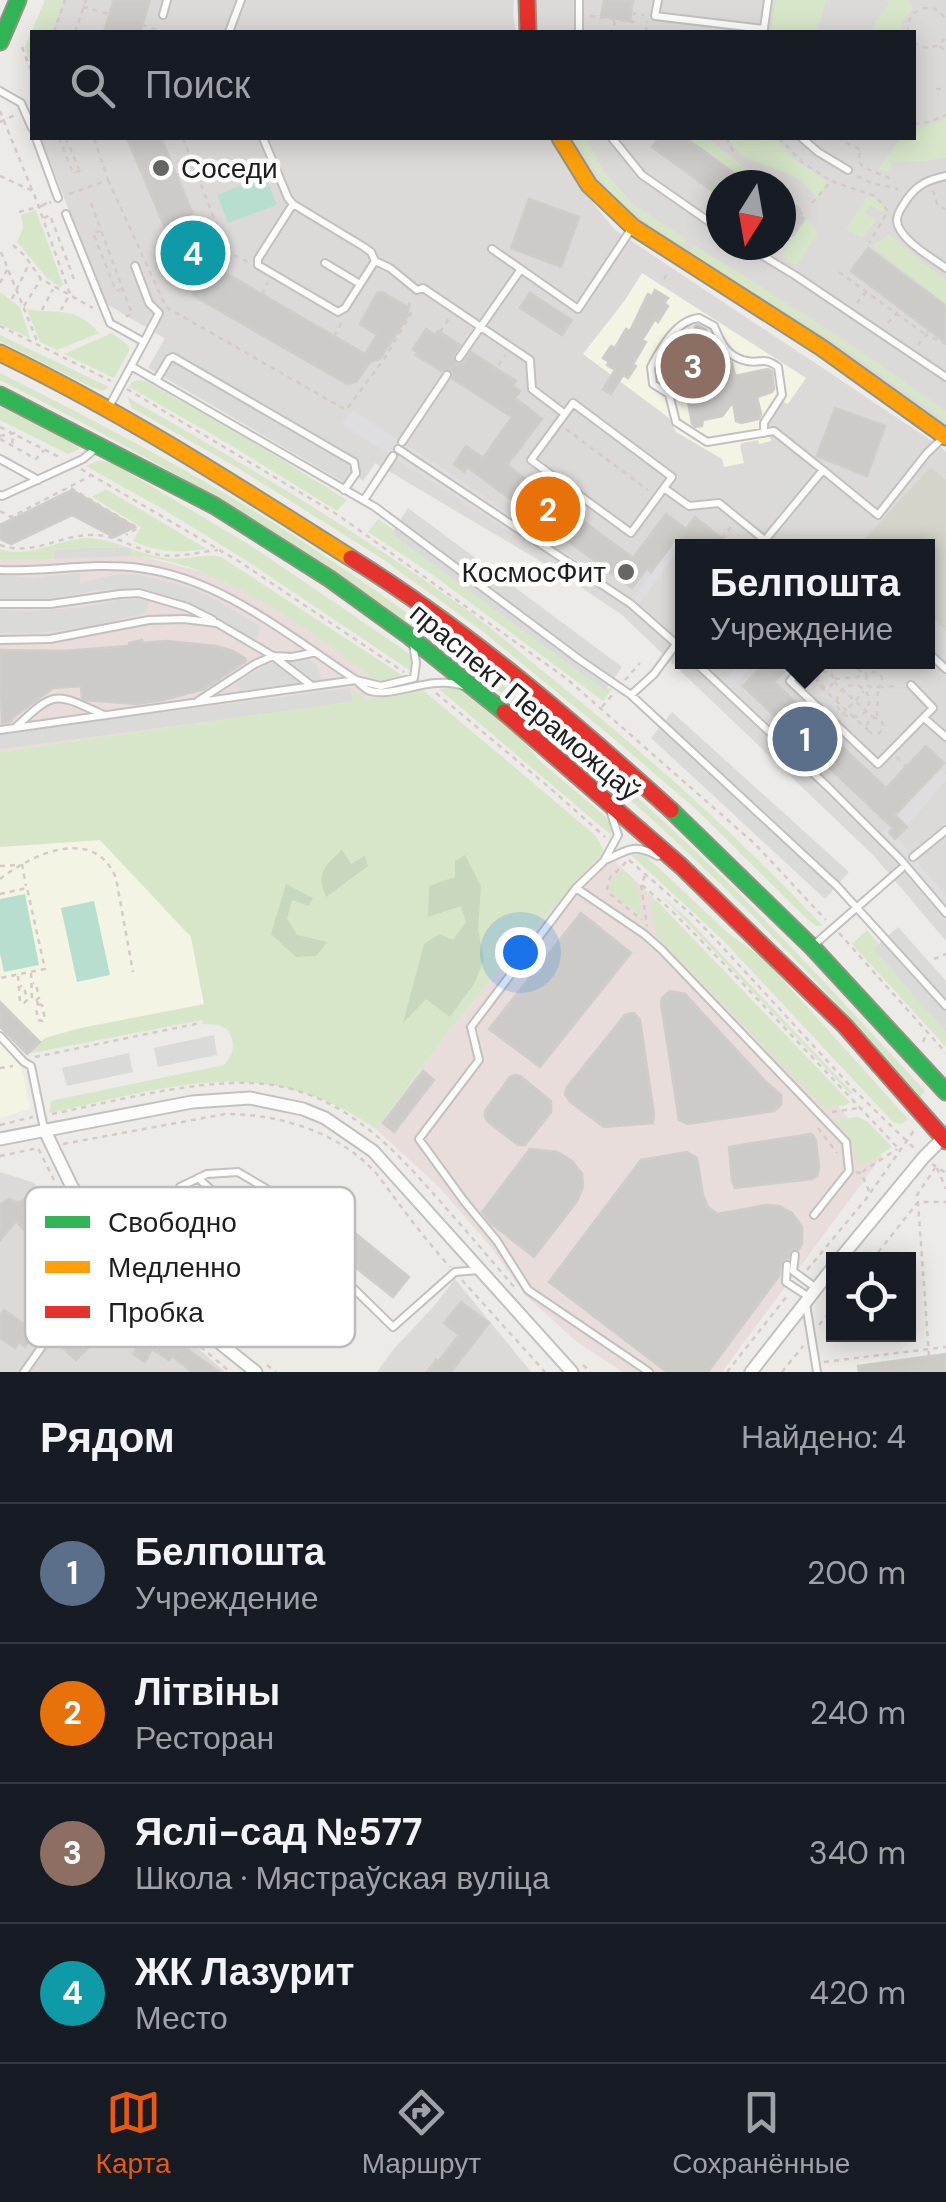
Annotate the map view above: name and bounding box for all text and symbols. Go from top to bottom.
search box [30,30,916,140]
icon: search [65,58,120,113]
text: Поиск [145,60,250,110]
place label: Соседи [181,150,278,187]
marker: Соседи [150,157,172,179]
north arrow [706,170,796,260]
pin: 4 [160,216,226,290]
pin: 3 [660,328,726,404]
pin: 2 [516,472,580,546]
popup [675,539,935,669]
place label: КосмосФит [462,554,606,591]
text: Белпошта [710,558,900,608]
marker: КосмосФит [615,561,637,583]
street label: праспект Пераможцаў [402,595,648,809]
text: Учреждение [710,608,893,650]
pin: 1 [772,702,838,776]
your location [495,927,546,978]
legend [25,1187,355,1347]
text: Свободно [108,1204,237,1241]
text: Медленно [108,1249,241,1286]
map controls [826,1252,916,1342]
button: locate [826,1252,916,1342]
text: Пробка [108,1294,204,1331]
text: Рядом [40,1410,175,1465]
text: Найдено: 4 [741,1416,906,1458]
text: Белпошта [135,1527,325,1577]
text: 1 [67,1552,78,1594]
text: 200 m [807,1552,906,1594]
text: Учреждение [135,1577,318,1619]
text: Літвіны [135,1667,280,1717]
text: 2 [63,1692,82,1734]
text: 240 m [810,1692,906,1734]
text: Ресторан [135,1717,274,1759]
text: Яслі-сад №577 [135,1807,422,1857]
text: 3 [63,1832,82,1874]
text: 340 m [809,1832,906,1874]
text: Школа · Мястраўская вуліца [135,1857,550,1899]
text: ЖК Лазурит [135,1947,354,1997]
text: 4 [62,1972,83,2014]
text: 420 m [810,1972,906,2014]
text: Место [135,1997,228,2039]
tab: Карта [96,2085,171,2182]
tab: Маршрут [362,2085,481,2182]
tab: Сохранённые [672,2085,850,2182]

